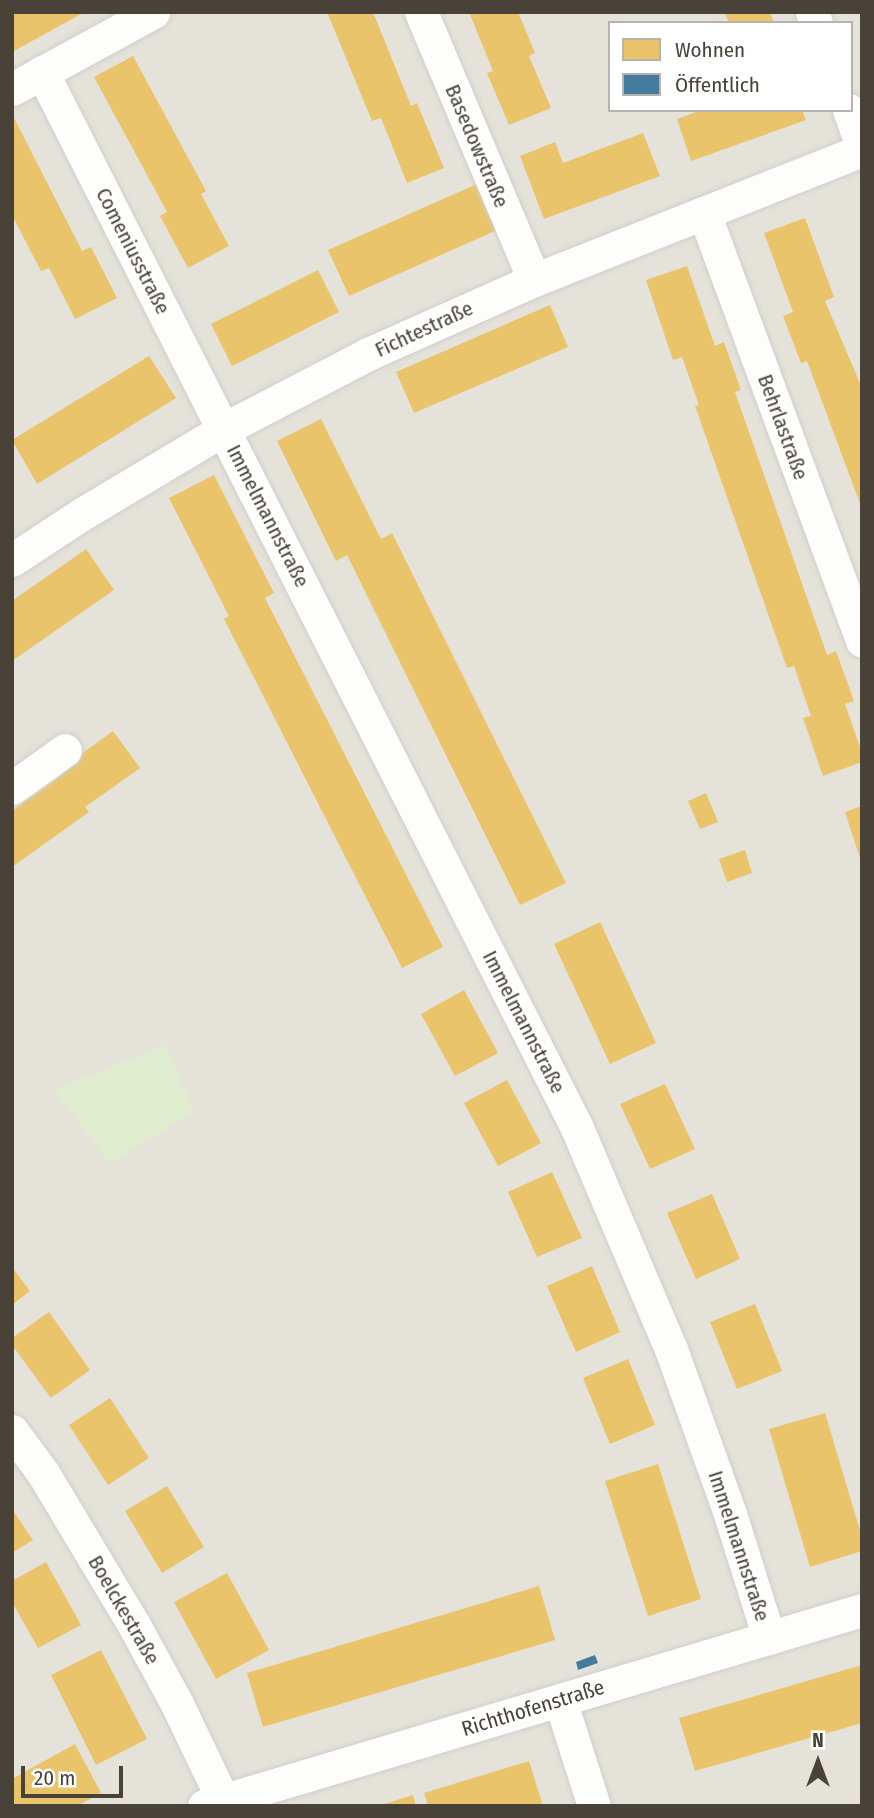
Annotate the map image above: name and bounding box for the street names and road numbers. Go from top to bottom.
street label: Basedowstraße [440,81,514,211]
street label: Comeniusstraße [90,184,176,318]
street label: Fichtestraße [371,295,477,363]
street label: Behrlastraße [752,371,814,483]
street label: Immelmannstraße [221,440,315,592]
street label: Immelmannstraße [477,946,571,1098]
street label: Immelmannstraße [703,1468,775,1624]
street label: Boelckestraße [83,1551,165,1669]
street label: Richthofenstraße [459,1674,607,1742]

